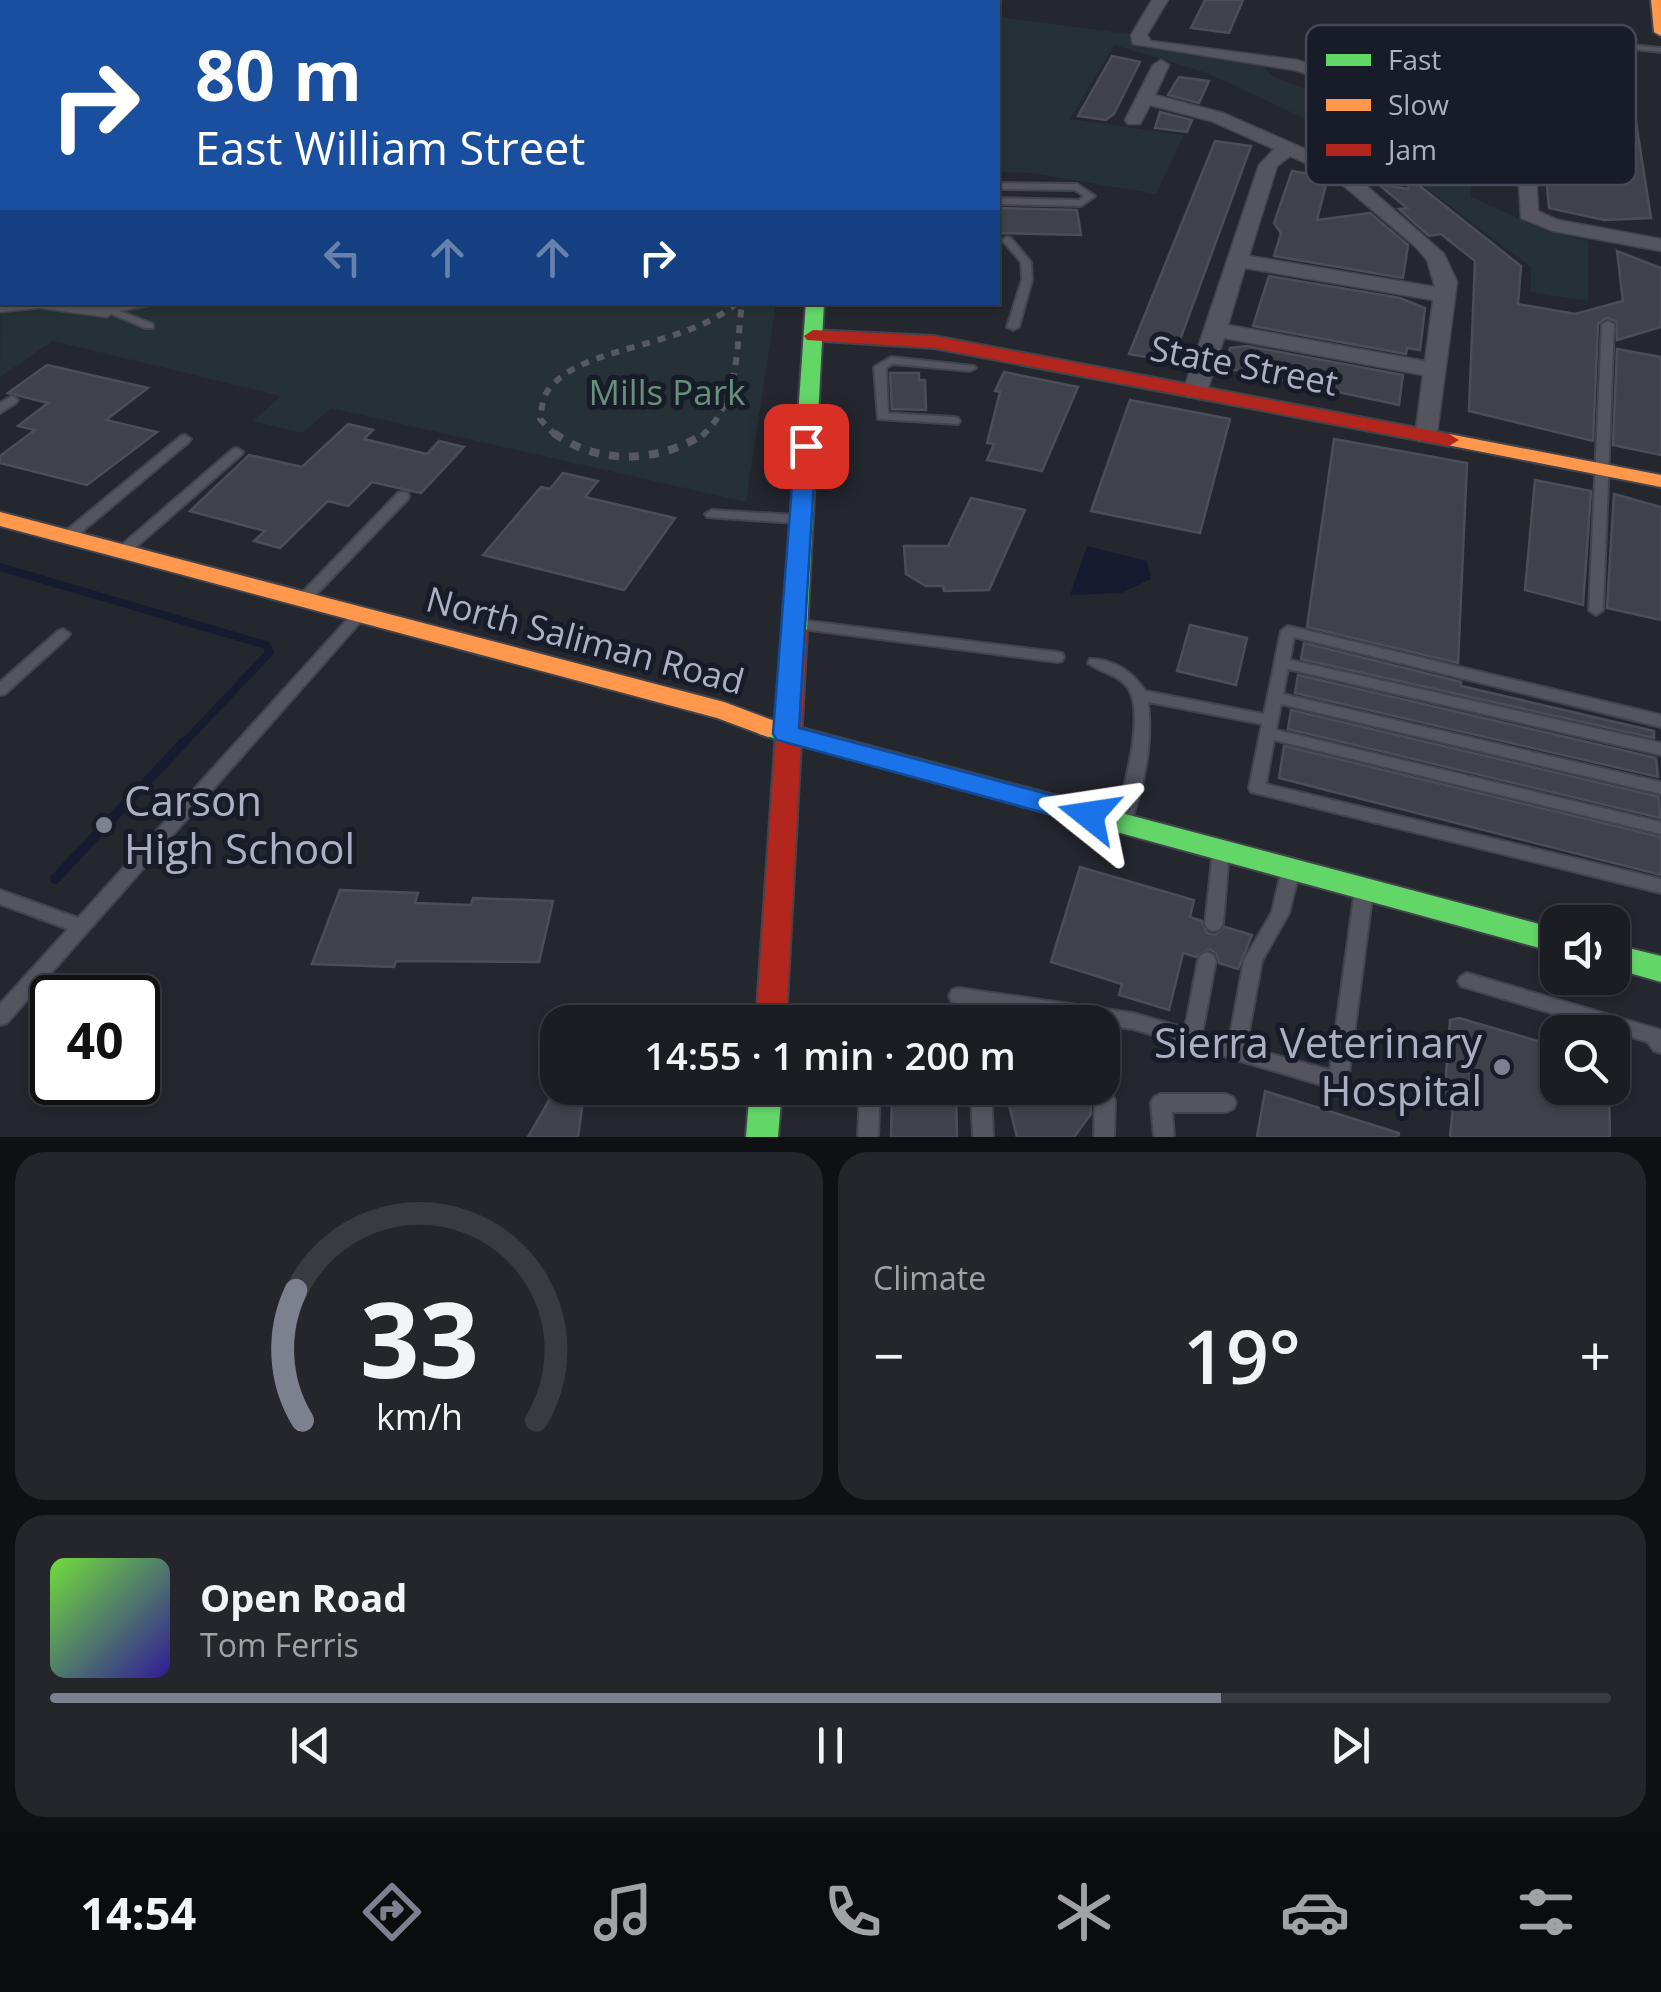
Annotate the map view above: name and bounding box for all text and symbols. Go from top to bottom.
legend [1306,25,1636,185]
text: 80 m [195,26,362,122]
icon: right [30,40,160,170]
text: Fast [1388,40,1441,78]
text: Slow [1388,85,1449,123]
text: East William Street [195,117,585,178]
text: Jam [1385,130,1437,168]
icon: left [315,230,370,285]
icon: ahead [420,230,475,285]
icon: ahead [525,230,580,285]
icon: right [630,230,685,285]
street label: State Street [1147,323,1342,406]
park label: Mills Park [589,368,746,415]
pin [764,404,849,489]
icon: arrive [779,419,834,474]
street label: North Saliman Road [421,575,749,705]
position arrow [1037,763,1141,867]
place label: Carson High School [124,771,355,876]
marker: Carson High School [93,814,115,836]
map controls [1540,905,1630,1105]
button: sound [1540,905,1630,995]
speed limit sign: 40 [30,975,160,1105]
place label: Sierra Veterinary Hospital [1154,1013,1483,1118]
button: search [1540,1015,1630,1105]
text: 14:55 · 1 min · 200 m [644,1029,1016,1081]
marker: Sierra Veterinary Hospital [1491,1056,1513,1078]
text: Climate [873,1256,986,1299]
text: 33 [360,1267,478,1408]
text: 19° [1183,1304,1301,1406]
text: − [873,1317,904,1392]
text: + [1580,1317,1611,1392]
text: km/h [376,1392,462,1440]
text: Open Road [200,1571,407,1623]
text: Tom Ferris [200,1623,359,1666]
icon: previous [283,1718,338,1773]
icon: pause [803,1718,858,1773]
icon: next [1323,1718,1378,1773]
icon: directions [357,1877,427,1947]
icon: music [588,1877,658,1947]
icon: phone [818,1877,888,1947]
icon: climate [1049,1877,1119,1947]
icon: car [1280,1877,1350,1947]
icon: filters [1511,1877,1581,1947]
text: 14:54 [80,1882,196,1943]

